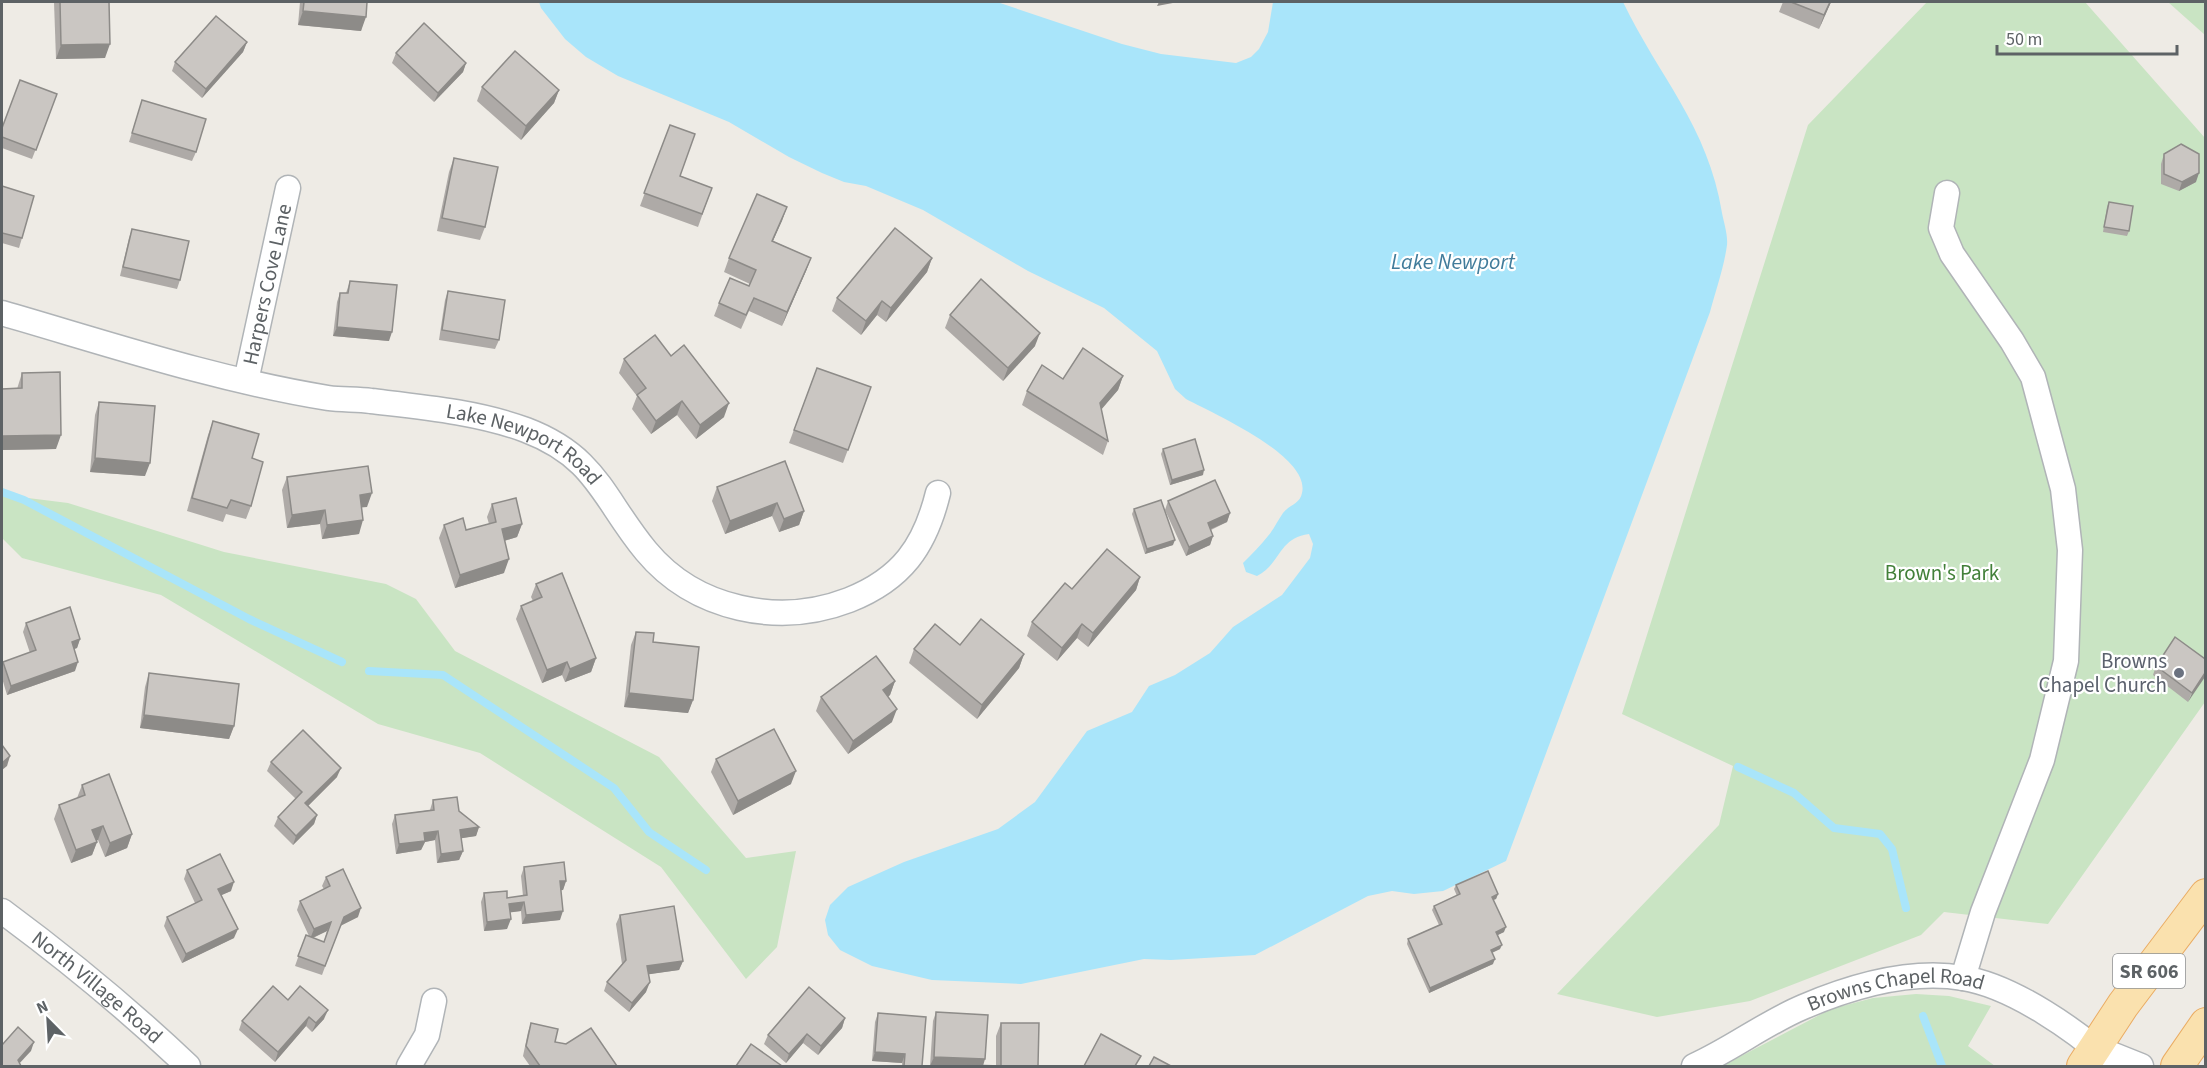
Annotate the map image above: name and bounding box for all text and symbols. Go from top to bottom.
scale bar [1997,18,2177,56]
text: 50 m [2006,27,2042,52]
street label: Harpers Cove Lane [235,201,299,368]
water label: Lake Newport [1391,246,1516,278]
street label: Lake Newport Road [444,396,609,491]
park label: Brown's Park [1885,558,2000,588]
place label: Browns Chapel Church [2038,646,2167,700]
marker: Browns Chapel Church [2172,666,2186,680]
street label: North Village Road [26,925,166,1049]
road number: SR 606 [2113,954,2185,988]
street label: Browns Chapel Road [1802,961,1988,1019]
north arrow [18,990,78,1050]

